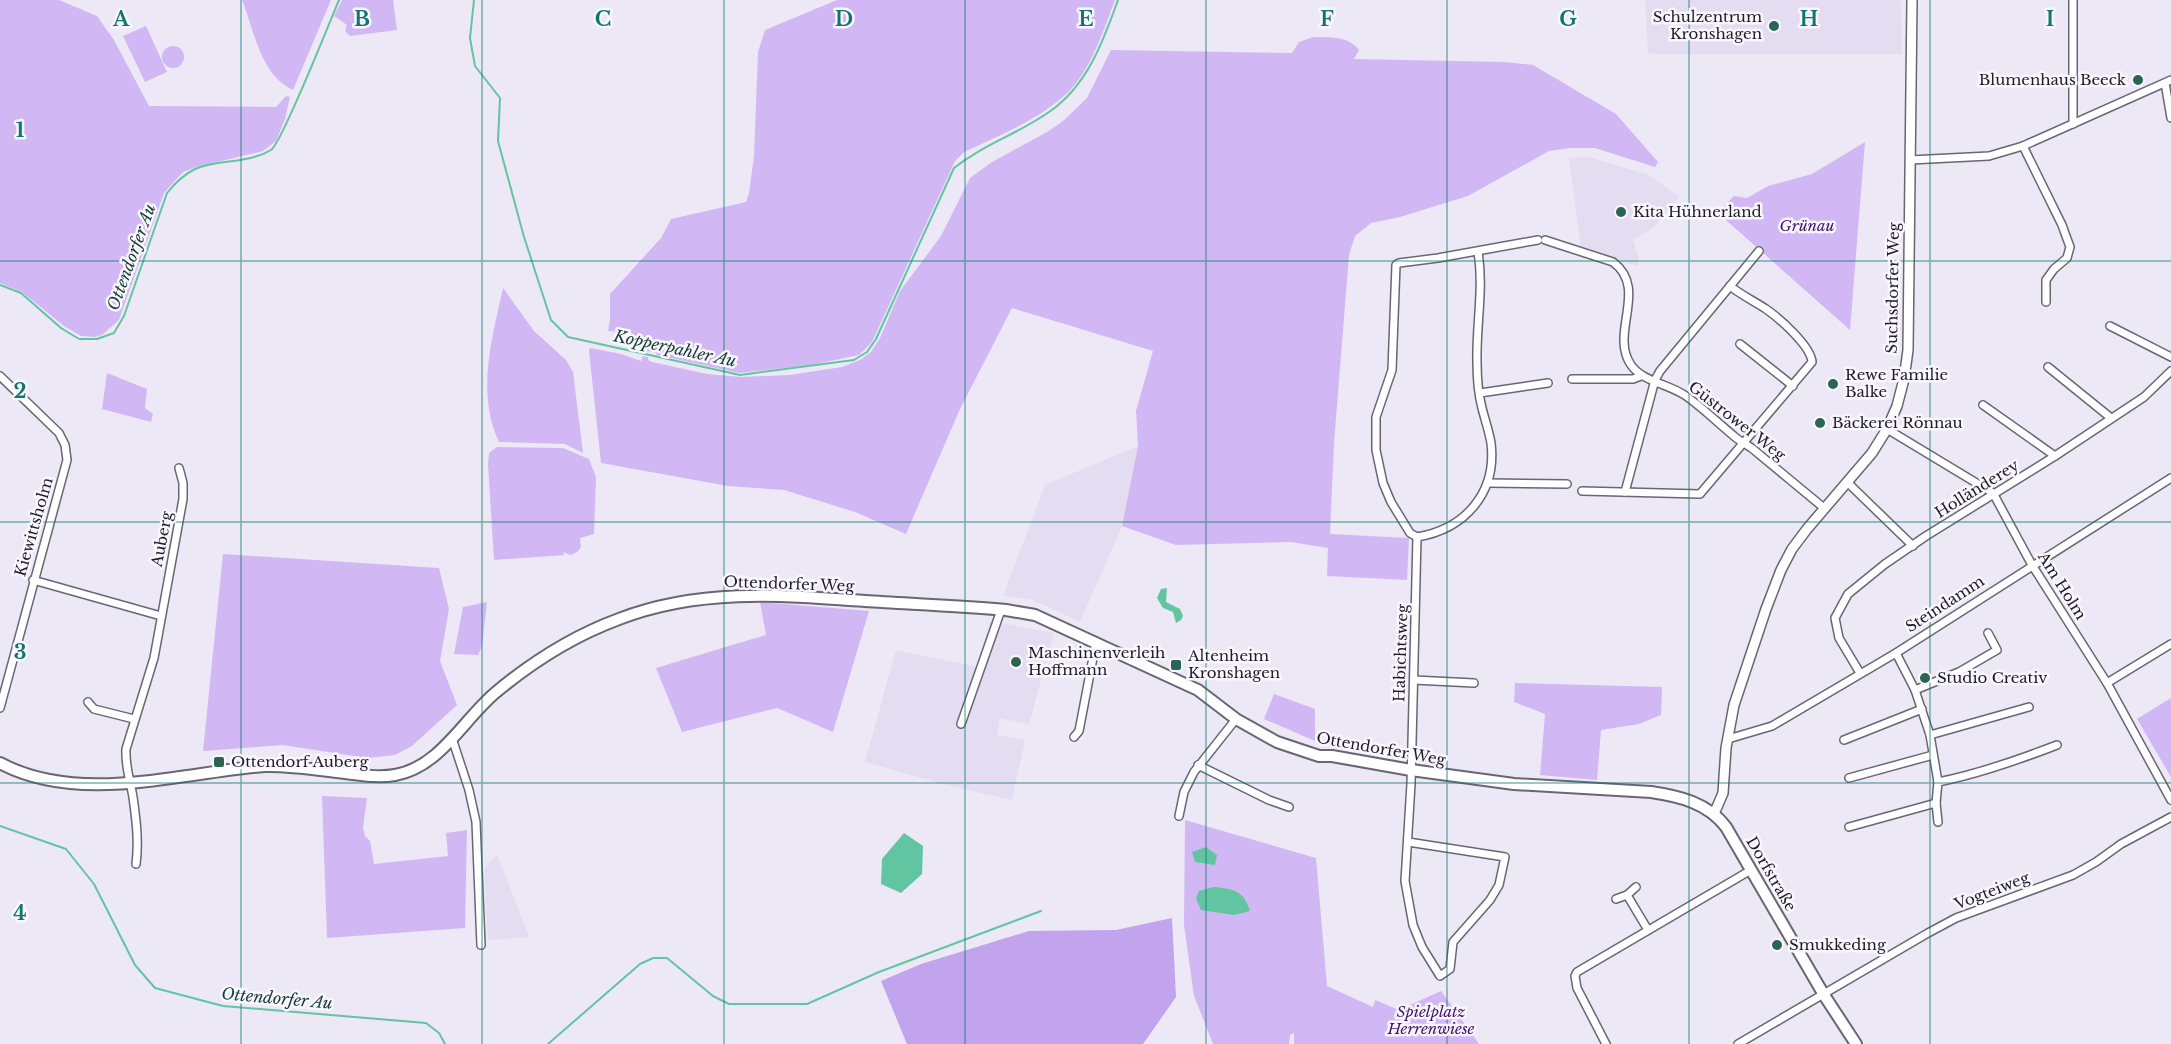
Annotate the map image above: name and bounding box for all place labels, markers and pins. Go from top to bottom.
place label: Schulzentrum Kronshagen [1653,7,1762,43]
marker: Schulzentrum Kronshagen [1767,19,1781,33]
place label: Blumenhaus Beeck [1979,70,2127,89]
marker: Blumenhaus Beeck [2131,73,2145,87]
place label: Kita Hühnerland [1633,202,1762,221]
marker: Kita Hühnerland [1614,205,1628,219]
place label: Rewe Familie Balke [1845,365,1948,401]
marker: Rewe Familie Balke [1826,377,1840,391]
place label: Bäckerei Rönnau [1832,413,1963,432]
marker: Bäckerei Rönnau [1813,416,1827,430]
place label: Maschinenverleih Hoffmann [1028,643,1165,679]
place label: Altenheim Kronshagen [1187,646,1280,682]
marker: Maschinenverleih Hoffmann [1009,655,1023,669]
marker: Altenheim Kronshagen [1169,658,1183,672]
place label: Studio Creativ [1937,668,2047,687]
marker: Studio Creativ [1918,671,1932,685]
place label: Ottendorf Auberg [231,752,369,771]
marker: Ottendorf Auberg [212,755,226,769]
place label: Smukkeding [1789,935,1887,954]
marker: Smukkeding [1770,938,1784,952]

